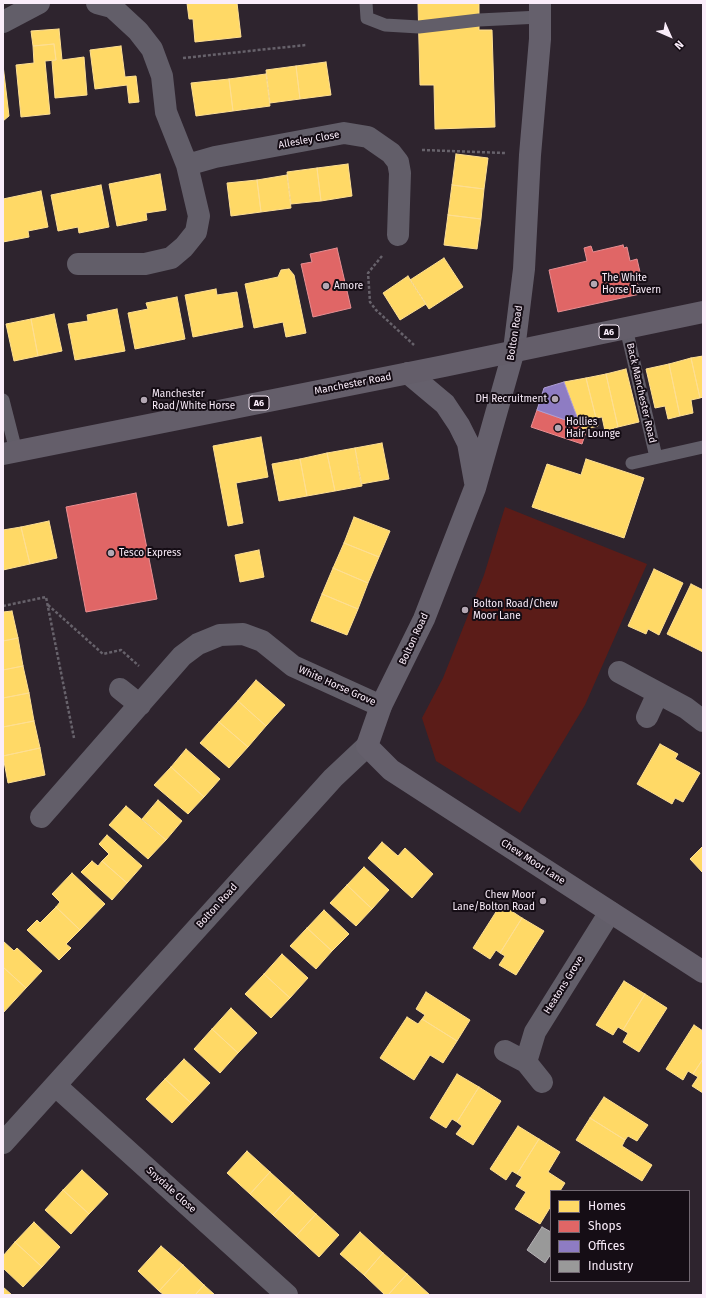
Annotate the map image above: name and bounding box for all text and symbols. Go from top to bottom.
north arrow [650,16,690,56]
text: N [672,38,686,52]
street label: Allesley Close [277,129,341,151]
place label: The White Horse Tavern [602,272,661,296]
marker: The White Horse Tavern [589,279,599,289]
place label: Amore [334,280,363,292]
marker: Amore [321,281,331,291]
street label: Bolton Road [505,305,525,361]
road number: A6 [599,325,619,339]
street label: Back Manchester Road [624,342,658,444]
street label: Manchester Road [313,371,393,397]
place label: Manchester Road/White Horse [152,388,235,412]
place label: DH Recruitment [475,393,547,405]
marker: DH Recruitment [550,394,560,404]
marker: Manchester Road/White Horse [139,395,149,405]
road number: A6 [249,396,269,410]
place label: Hollies Hair Lounge [566,416,620,440]
marker: Hollies Hair Lounge [553,423,563,433]
place label: Tesco Express [119,547,181,559]
marker: Tesco Express [106,548,116,558]
place label: Bolton Road/Chew Moor Lane [473,598,558,622]
marker: Bolton Road/Chew Moor Lane [460,605,470,615]
street label: Bolton Road [397,611,431,667]
street label: White Horse Grove [296,664,378,708]
street label: Chew Moor Lane [499,837,567,887]
street label: Bolton Road [194,881,240,931]
place label: Chew Moor Lane/Bolton Road [452,889,535,912]
marker: Chew Moor Lane/Bolton Road [538,896,548,906]
street label: Heatons Grove [541,954,587,1016]
street label: Snydale Close [144,1165,198,1215]
legend [550,1190,690,1282]
text: Homes [588,1199,626,1213]
text: Shops [588,1219,621,1233]
text: Offices [588,1239,625,1253]
text: Industry [588,1259,633,1273]

